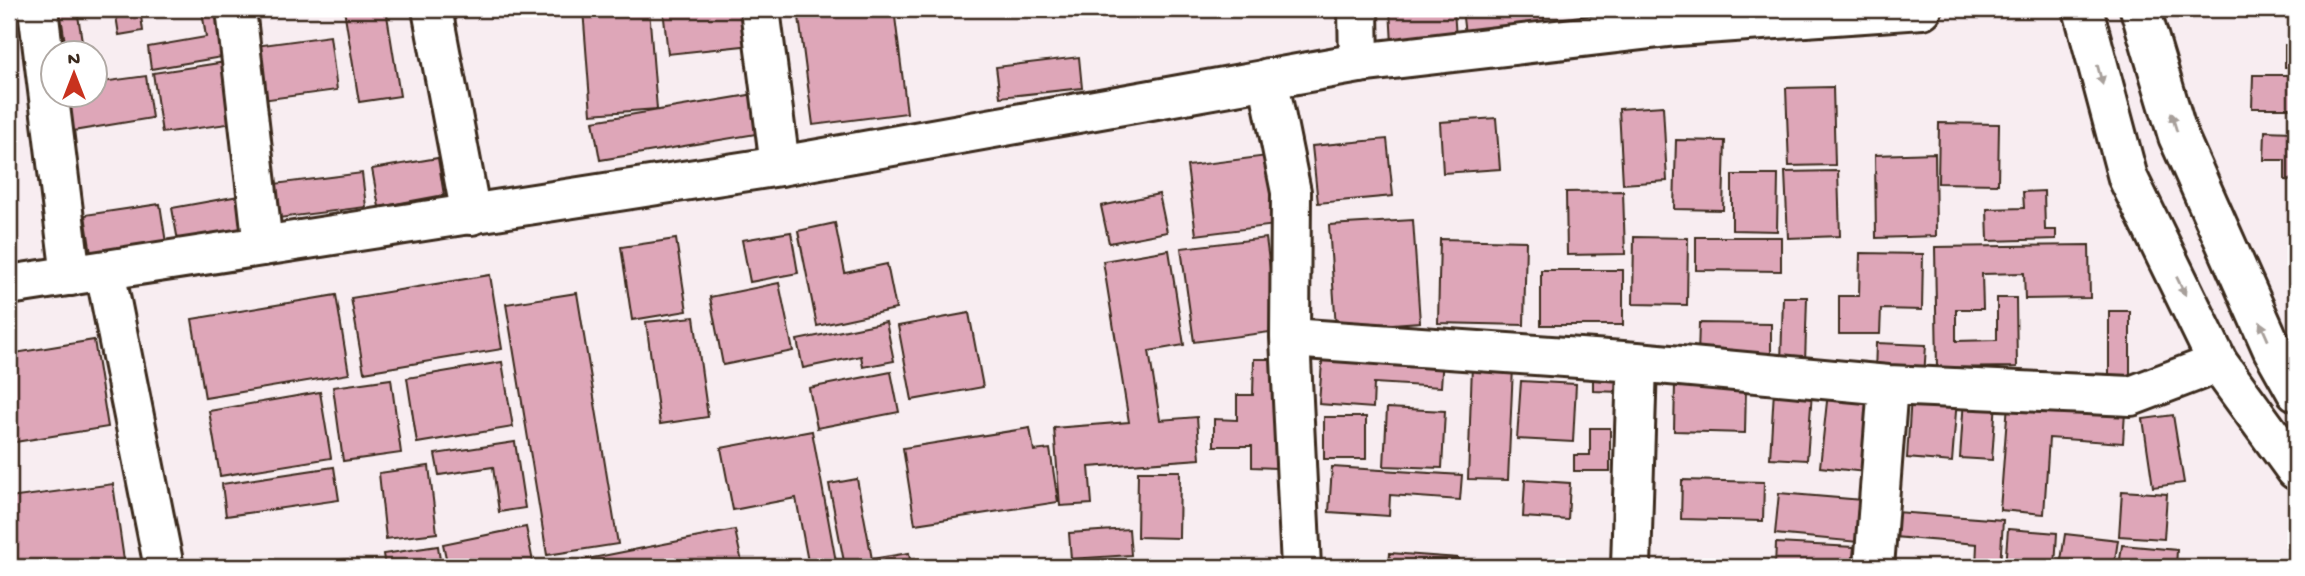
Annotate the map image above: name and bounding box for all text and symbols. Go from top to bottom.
north arrow [38,38,108,108]
text: N [68,49,80,72]
one-way arrow [2096,65,2106,86]
one-way arrow [2168,111,2178,132]
one-way arrow [2175,276,2187,296]
one-way arrow [2258,320,2269,341]

